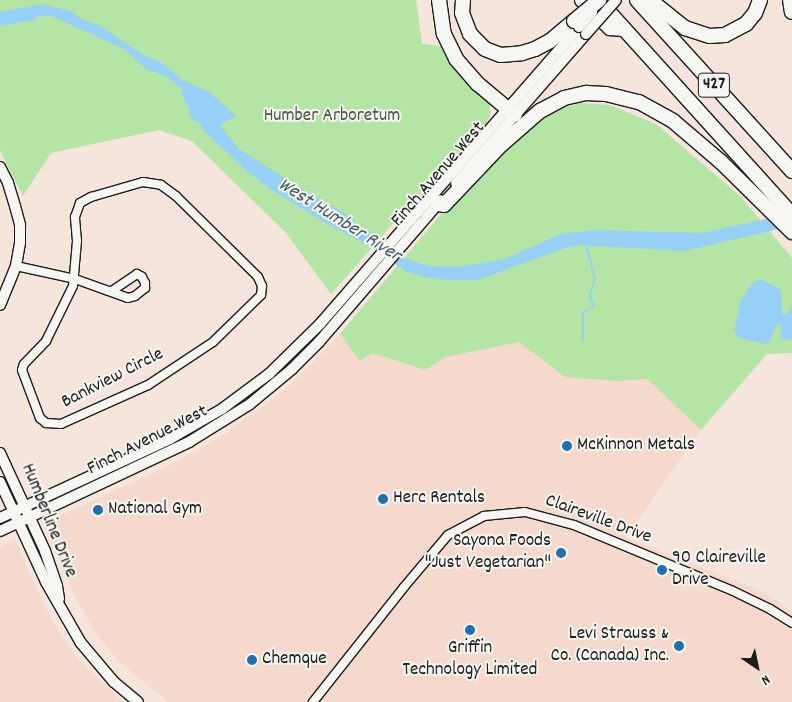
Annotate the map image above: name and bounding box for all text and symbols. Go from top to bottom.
road number: 427 [698,70,730,100]
park label: Humber Arboretum [264,106,400,128]
street label: Finch Avenue West [387,118,491,232]
water label: West Humber River [273,174,405,268]
street label: Bankview Circle [58,344,168,414]
street label: Finch Avenue West [84,401,212,481]
place label: McKinnon Metals [577,435,695,457]
marker: McKinnon Metals [561,440,573,452]
street label: Humberline Drive [15,461,81,581]
place label: Herc Rentals [393,488,485,510]
street label: Claireville Drive [542,490,654,550]
marker: Herc Rentals [377,493,389,505]
place label: National Gym [108,499,202,521]
marker: National Gym [92,504,104,516]
place label: Sayona Foods "Just Vegetarian" [425,531,551,575]
marker: Sayona Foods "Just Vegetarian" [555,547,567,559]
place label: 90 Claireville Drive [672,548,766,592]
marker: 90 Claireville Drive [656,564,668,576]
marker: Griffin Technology Limited [464,624,476,636]
place label: Levi Strauss & Co. (Canada) Inc. [551,624,669,668]
place label: Griffin Technology Limited [403,638,537,682]
marker: Levi Strauss & Co. (Canada) Inc. [673,640,685,652]
north arrow [732,642,782,692]
place label: Chemque [262,649,327,671]
marker: Chemque [246,654,258,666]
text: N [757,669,774,690]

